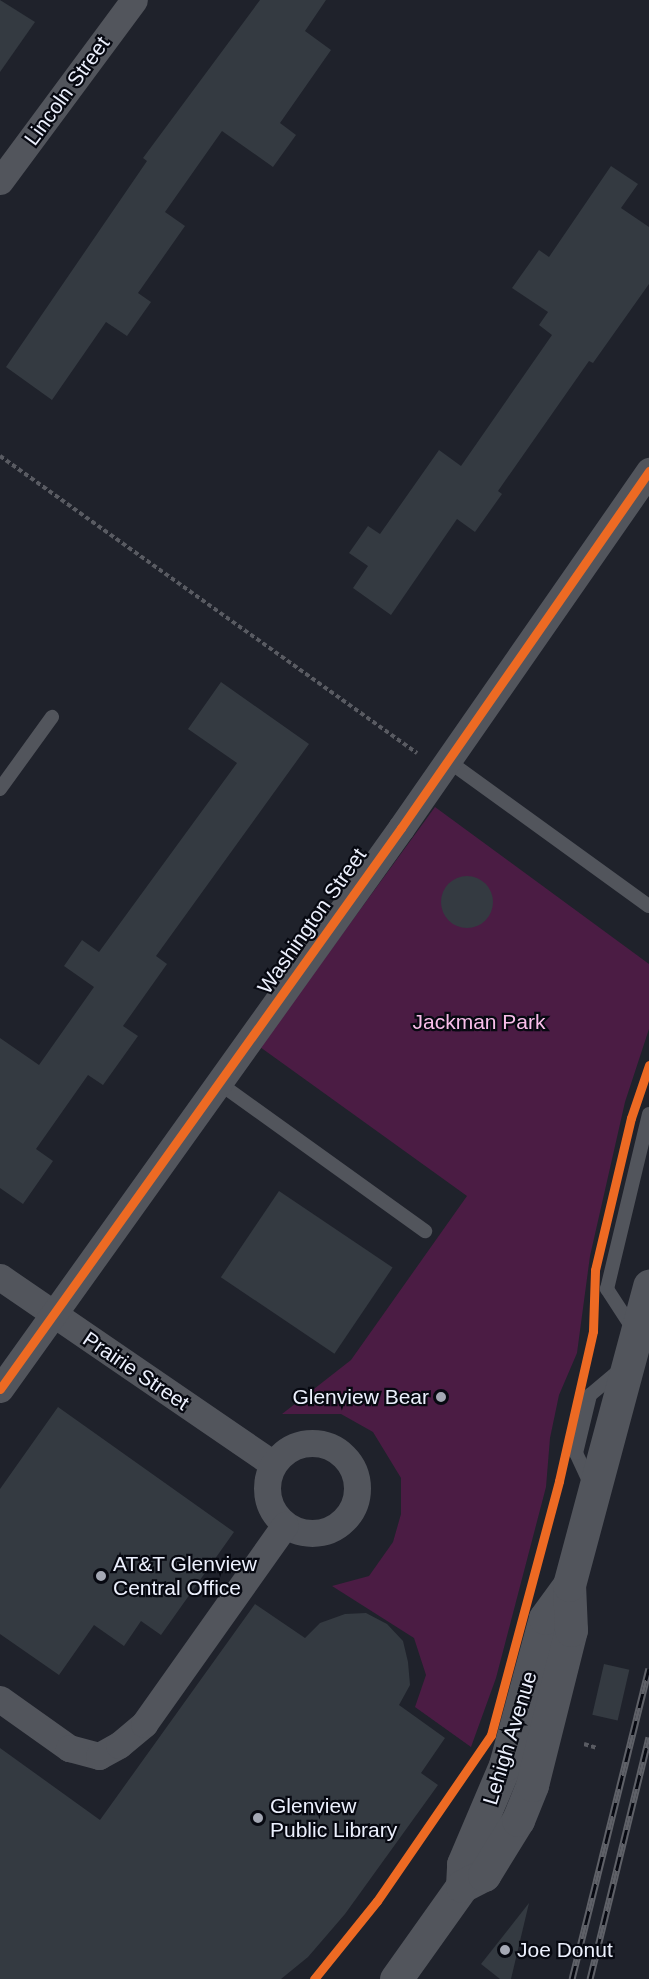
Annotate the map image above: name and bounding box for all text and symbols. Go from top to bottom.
street label: Lincoln Street [19,32,115,150]
street label: Washington Street [252,843,372,999]
park label: Jackman Park [412,1009,546,1035]
street label: Prairie Street [78,1326,194,1416]
place label: Glenview Bear [292,1384,429,1410]
marker: Glenview Bear [434,1390,448,1404]
place label: AT&T Glenview Central Office [113,1551,257,1601]
marker: AT&T Glenview Central Office [94,1569,108,1583]
street label: Lehigh Avenue [478,1667,542,1809]
place label: Glenview Public Library [270,1793,397,1843]
marker: Glenview Public Library [251,1811,265,1825]
place label: Joe Donut [517,1937,613,1963]
marker: Joe Donut [498,1943,512,1957]

